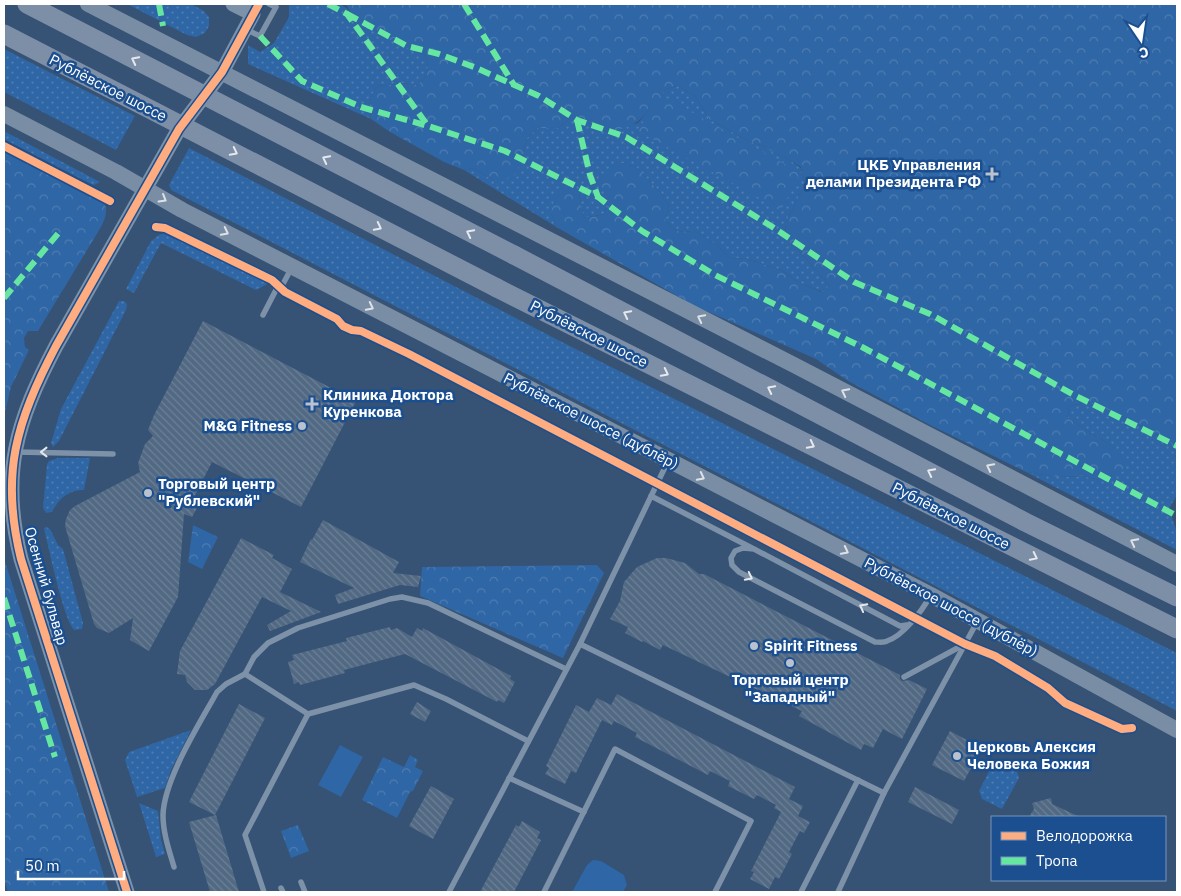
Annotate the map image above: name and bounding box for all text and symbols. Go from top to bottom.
north arrow [1116,15,1166,65]
text: С [1137,43,1150,62]
street label: Рублёвское шоссе [46,50,170,125]
one-way arrow [131,56,140,66]
one-way arrow [228,146,237,156]
one-way arrow [322,155,331,165]
place label: ЦКБ Управления делами Президента РФ [806,155,981,191]
marker: ЦКБ Управления делами Президента РФ [985,167,999,181]
one-way arrow [158,193,167,203]
one-way arrow [373,221,382,231]
one-way arrow [220,226,229,236]
one-way arrow [467,229,476,239]
street label: Рублёвское шоссе [527,296,651,371]
one-way arrow [364,301,373,311]
one-way arrow [623,310,632,320]
one-way arrow [697,314,706,324]
one-way arrow [660,367,669,377]
street label: Рублёвское шоссе (дублёр) [501,368,682,473]
place label: Клиника Доктора Куренкова [323,385,454,421]
one-way arrow [767,385,776,395]
one-way arrow [842,388,851,398]
marker: Клиника Доктора Куренкова [305,397,319,411]
place label: M&G Fitness [203,416,292,435]
marker: M&G Fitness [296,420,308,432]
one-way arrow [805,439,814,449]
one-way arrow [40,447,48,457]
one-way arrow [986,463,995,473]
one-way arrow [927,468,936,478]
one-way arrow [695,471,704,481]
place label: Торговый центр "Рублевский" [158,474,275,510]
street label: Рублёвское шоссе [889,478,1013,553]
marker: Торговый центр "Рублевский" [142,487,154,499]
street label: Осенний бульвар [21,525,72,647]
one-way arrow [1130,538,1139,548]
one-way arrow [840,545,849,555]
one-way arrow [1029,551,1038,561]
street label: Рублёвское шоссе (дублёр) [861,553,1041,660]
one-way arrow [744,571,753,581]
one-way arrow [860,603,869,613]
place label: Spirit Fitness [764,636,858,655]
marker: Spirit Fitness [748,640,760,652]
marker: Торговый центр "Западный" [784,657,796,669]
place label: Торговый центр "Западный" [731,670,849,706]
place label: Церковь Алексия Человека Божия [967,737,1096,773]
marker: Церковь Алексия Человека Божия [951,750,963,762]
legend [991,816,1166,881]
text: Велодорожка [1036,826,1133,845]
scale bar [18,848,124,880]
text: Тропа [1036,851,1078,870]
text: 50 m [25,856,60,875]

